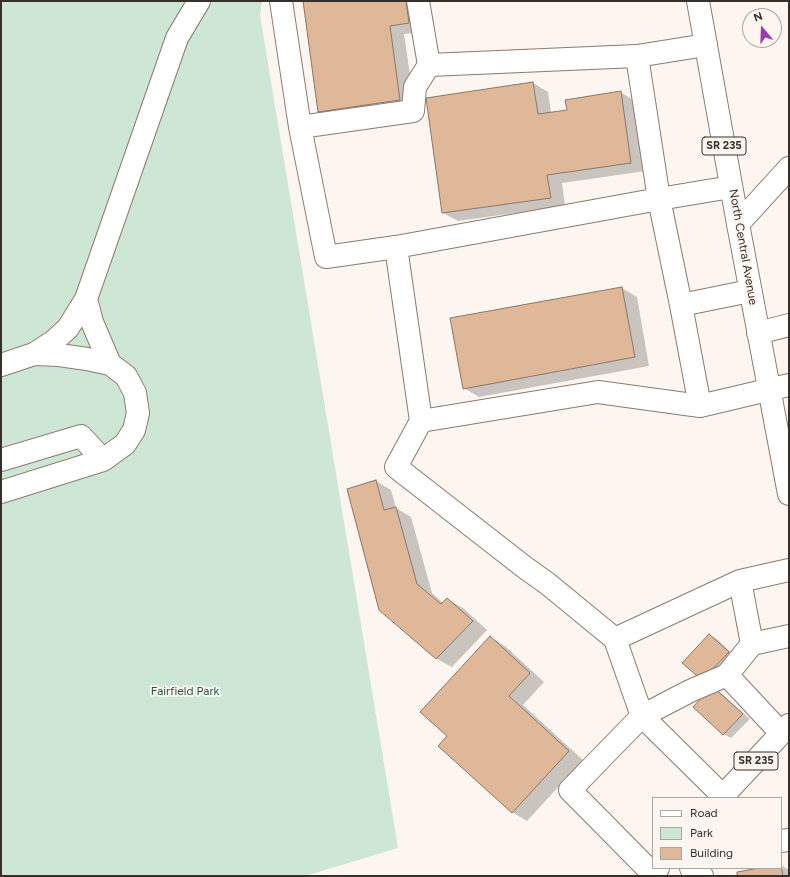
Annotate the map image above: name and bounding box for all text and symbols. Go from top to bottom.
north arrow [742,8,782,48]
text: N [752,10,764,25]
road number: SR 235 [702,137,746,155]
street label: North Central Avenue [726,188,760,306]
park label: Fairfield Park [151,684,219,698]
road number: SR 235 [734,752,778,770]
legend [652,797,782,869]
text: Road [690,806,718,820]
text: Park [690,826,713,840]
text: Building [690,846,733,860]

